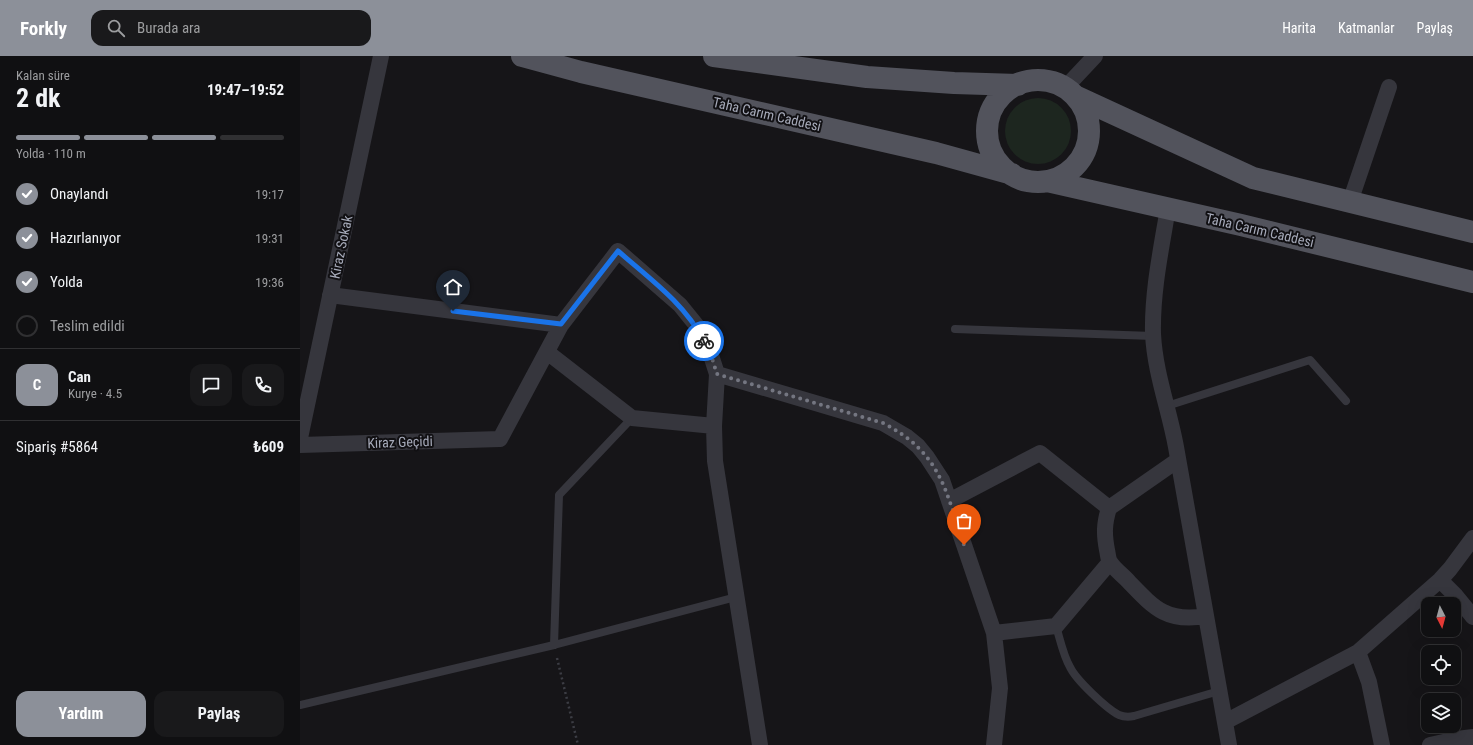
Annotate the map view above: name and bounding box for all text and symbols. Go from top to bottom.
search box [91,10,371,46]
text: Forkly [20,17,67,40]
icon: search [105,17,127,39]
text: Burada ara [137,19,201,37]
text: Harita [1282,20,1316,36]
text: Katmanlar [1338,20,1395,36]
text: Paylaş [1417,20,1453,36]
text: Kalan süre [16,68,70,83]
text: 19:47–19:52 [207,81,284,99]
text: 2 dk [16,83,60,113]
street label: Taha Carım Caddesi [711,94,823,134]
text: Yolda · 110 m [16,146,86,161]
icon: check [16,183,38,205]
text: Onaylandı [50,185,108,203]
text: 19:17 [255,187,284,202]
street label: Taha Carım Caddesi [1204,210,1316,250]
street label: Kiraz Sokak [326,213,356,280]
icon: check [16,227,38,249]
text: Hazırlanıyor [50,229,121,247]
text: 19:31 [255,231,284,246]
pin [436,270,470,311]
icon: check [16,271,38,293]
text: Yolda [50,273,83,291]
text: 19:36 [255,275,284,290]
icon: home [442,276,464,298]
text: Teslim edildi [50,317,125,335]
courier [684,321,724,361]
icon: bike [693,330,715,352]
button: chat [190,364,232,406]
button: phone [242,364,284,406]
text: Can [68,368,91,386]
text: C [33,376,41,394]
text: Kurye · 4.5 [68,386,122,401]
street label: Kiraz Geçidi [367,433,433,451]
text: Sipariş #5864 [16,438,98,456]
text: ₺609 [253,438,284,456]
pin [947,504,981,545]
icon: bag [953,510,975,532]
north arrow [1421,597,1461,637]
map controls [1421,597,1461,733]
button: locate [1421,645,1461,685]
button: Yardım [16,691,146,737]
button: Paylaş [154,691,284,737]
button: layers [1421,693,1461,733]

